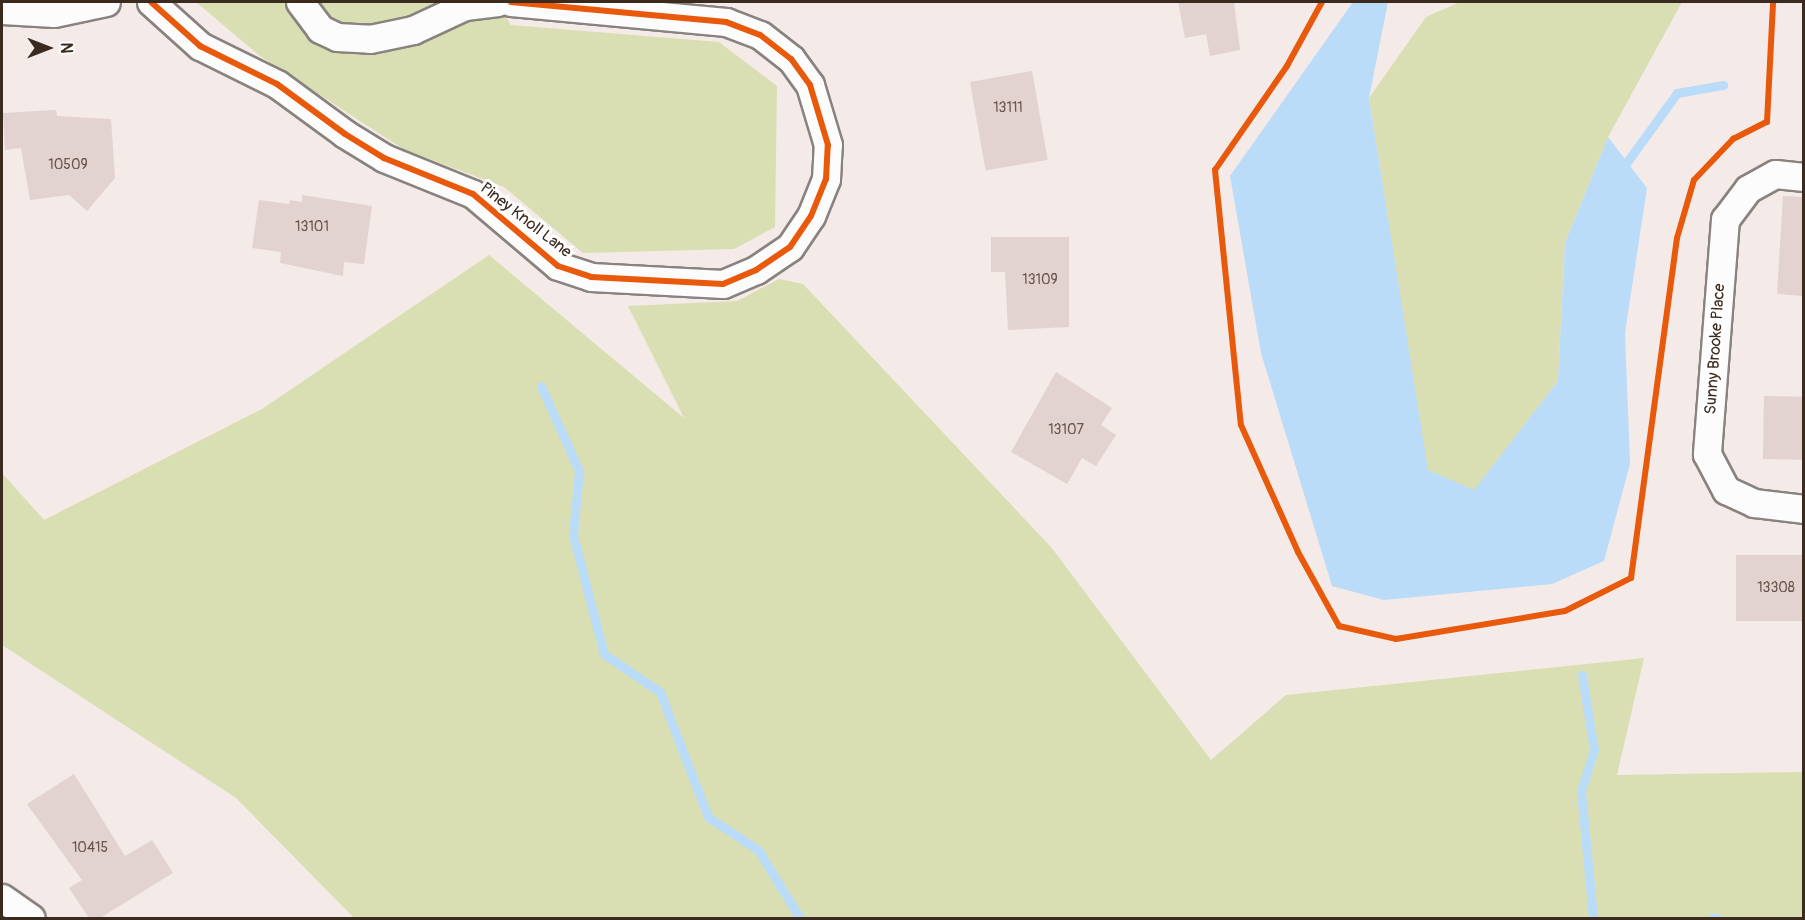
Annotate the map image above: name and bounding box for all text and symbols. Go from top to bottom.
north arrow [18,18,78,78]
text: N [56,43,76,53]
house number: 13111 [993,100,1023,116]
house number: 10509 [48,157,88,173]
street label: Piney Knoll Lane [477,178,575,262]
house number: 13101 [295,219,329,235]
house number: 13109 [1022,272,1058,288]
street label: Sunny Brooke Place [1701,283,1729,415]
house number: 13107 [1048,422,1084,438]
house number: 13308 [1757,580,1795,596]
house number: 10415 [72,840,108,856]

